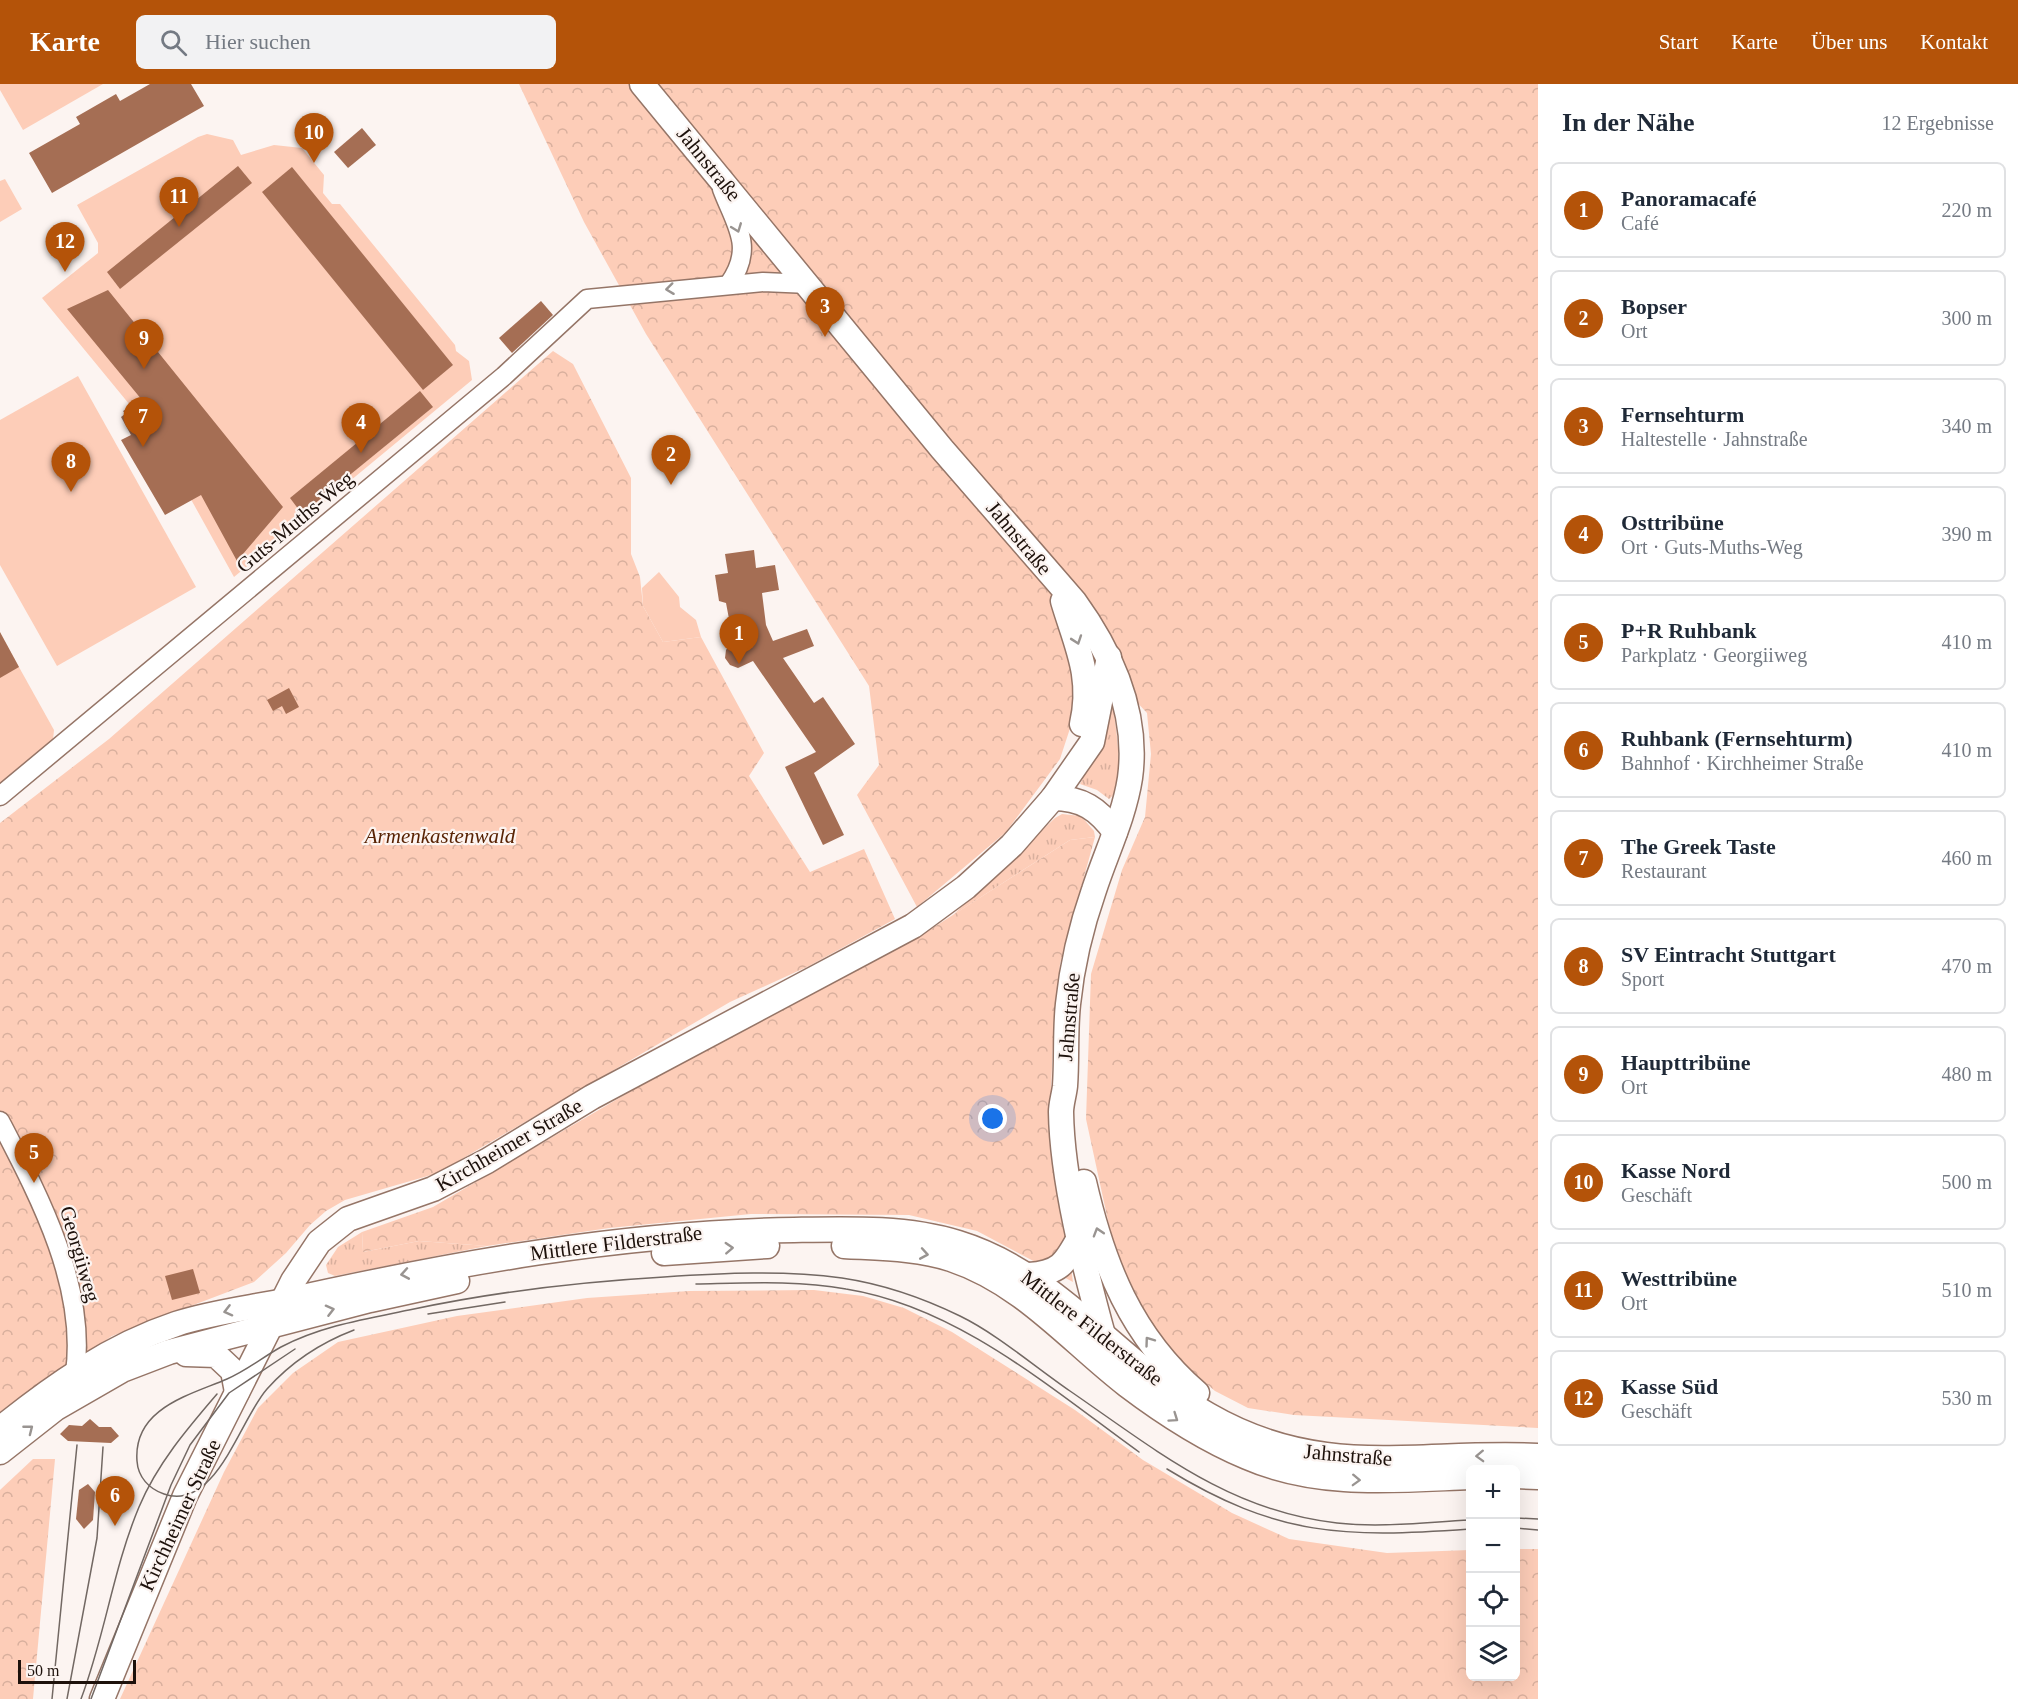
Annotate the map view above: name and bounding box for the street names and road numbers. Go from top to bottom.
street label: Jahnstraße [672,122,746,206]
street label: Guts-Muths-Weg [232,466,359,578]
street label: Jahnstraße [981,496,1057,580]
street label: Jahnstraße [1053,972,1085,1062]
street label: Kirchheimer Straße [432,1093,586,1197]
street label: Georgiiweg [55,1203,105,1305]
street label: Mittlere Filderstraße [529,1221,703,1265]
street label: Mittlere Filderstraße [1016,1265,1168,1391]
street label: Kirchheimer Straße [134,1435,226,1595]
street label: Jahnstraße [1303,1439,1393,1471]

